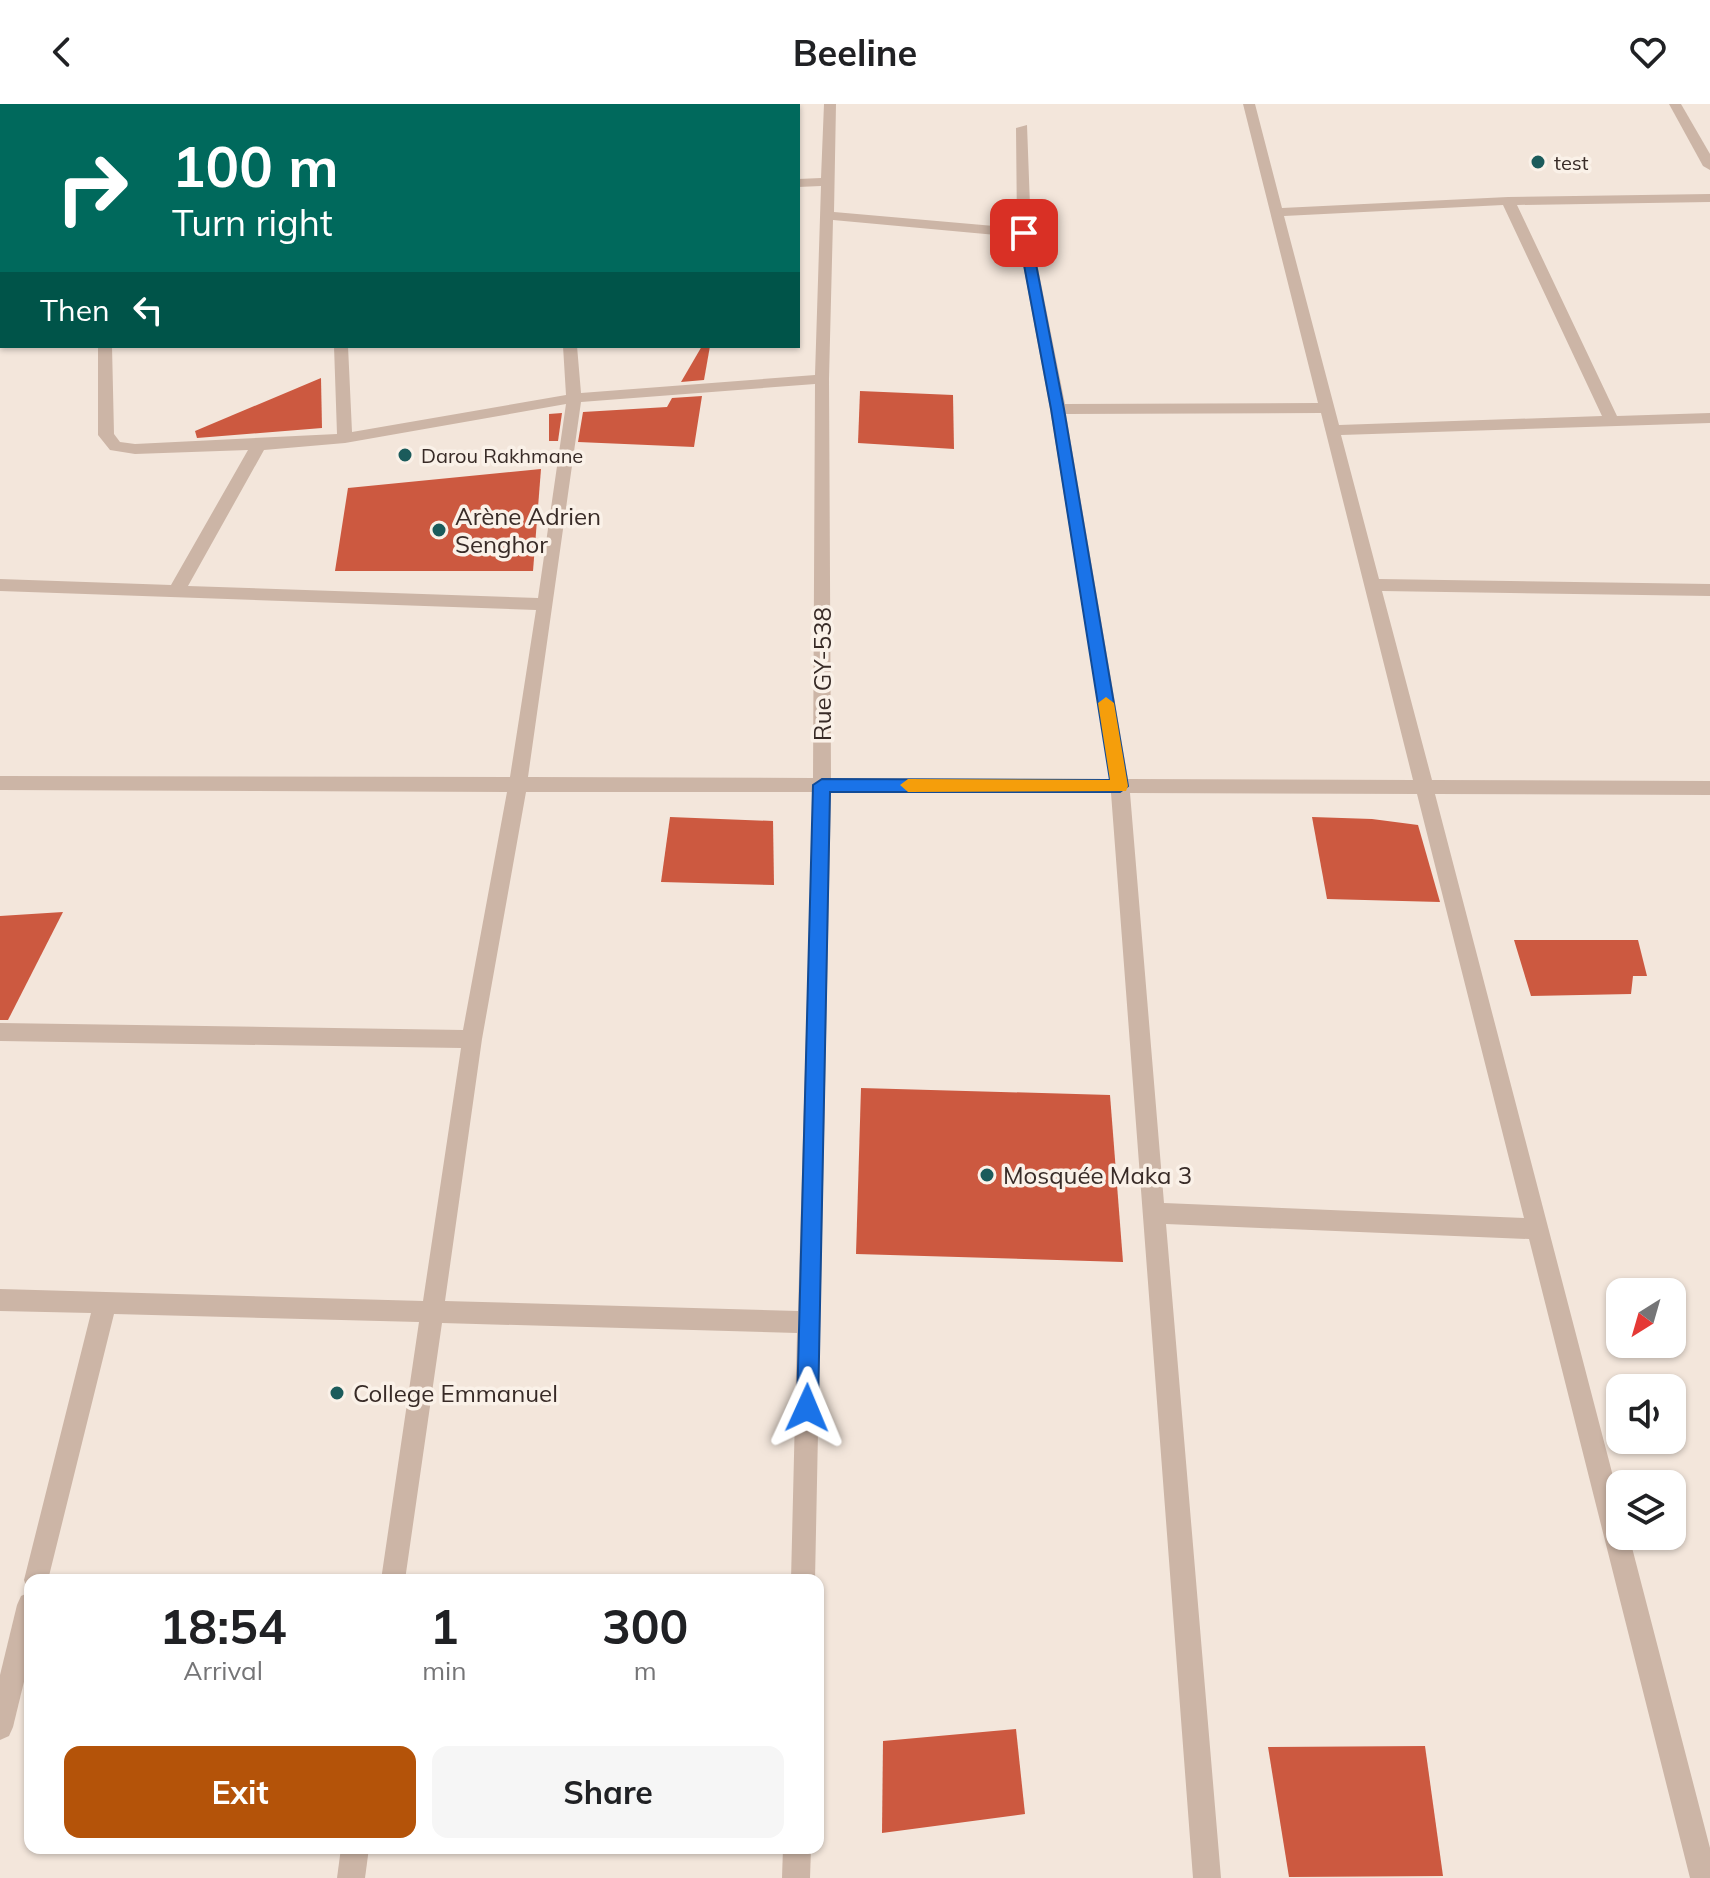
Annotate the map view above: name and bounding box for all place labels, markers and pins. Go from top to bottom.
place label: test [1554,150,1589,175]
marker: test [1529,153,1547,171]
pin [990,199,1058,267]
place label: Darou Rakhmane [421,443,583,468]
marker: Darou Rakhmane [396,446,414,464]
place label: Arène Adrien Senghor [455,501,601,559]
marker: Arène Adrien Senghor [430,521,448,539]
place label: Mosquée Maka 3 [1003,1160,1192,1190]
marker: Mosquée Maka 3 [978,1166,996,1184]
place label: College Emmanuel [353,1378,558,1408]
marker: College Emmanuel [328,1384,346,1402]

